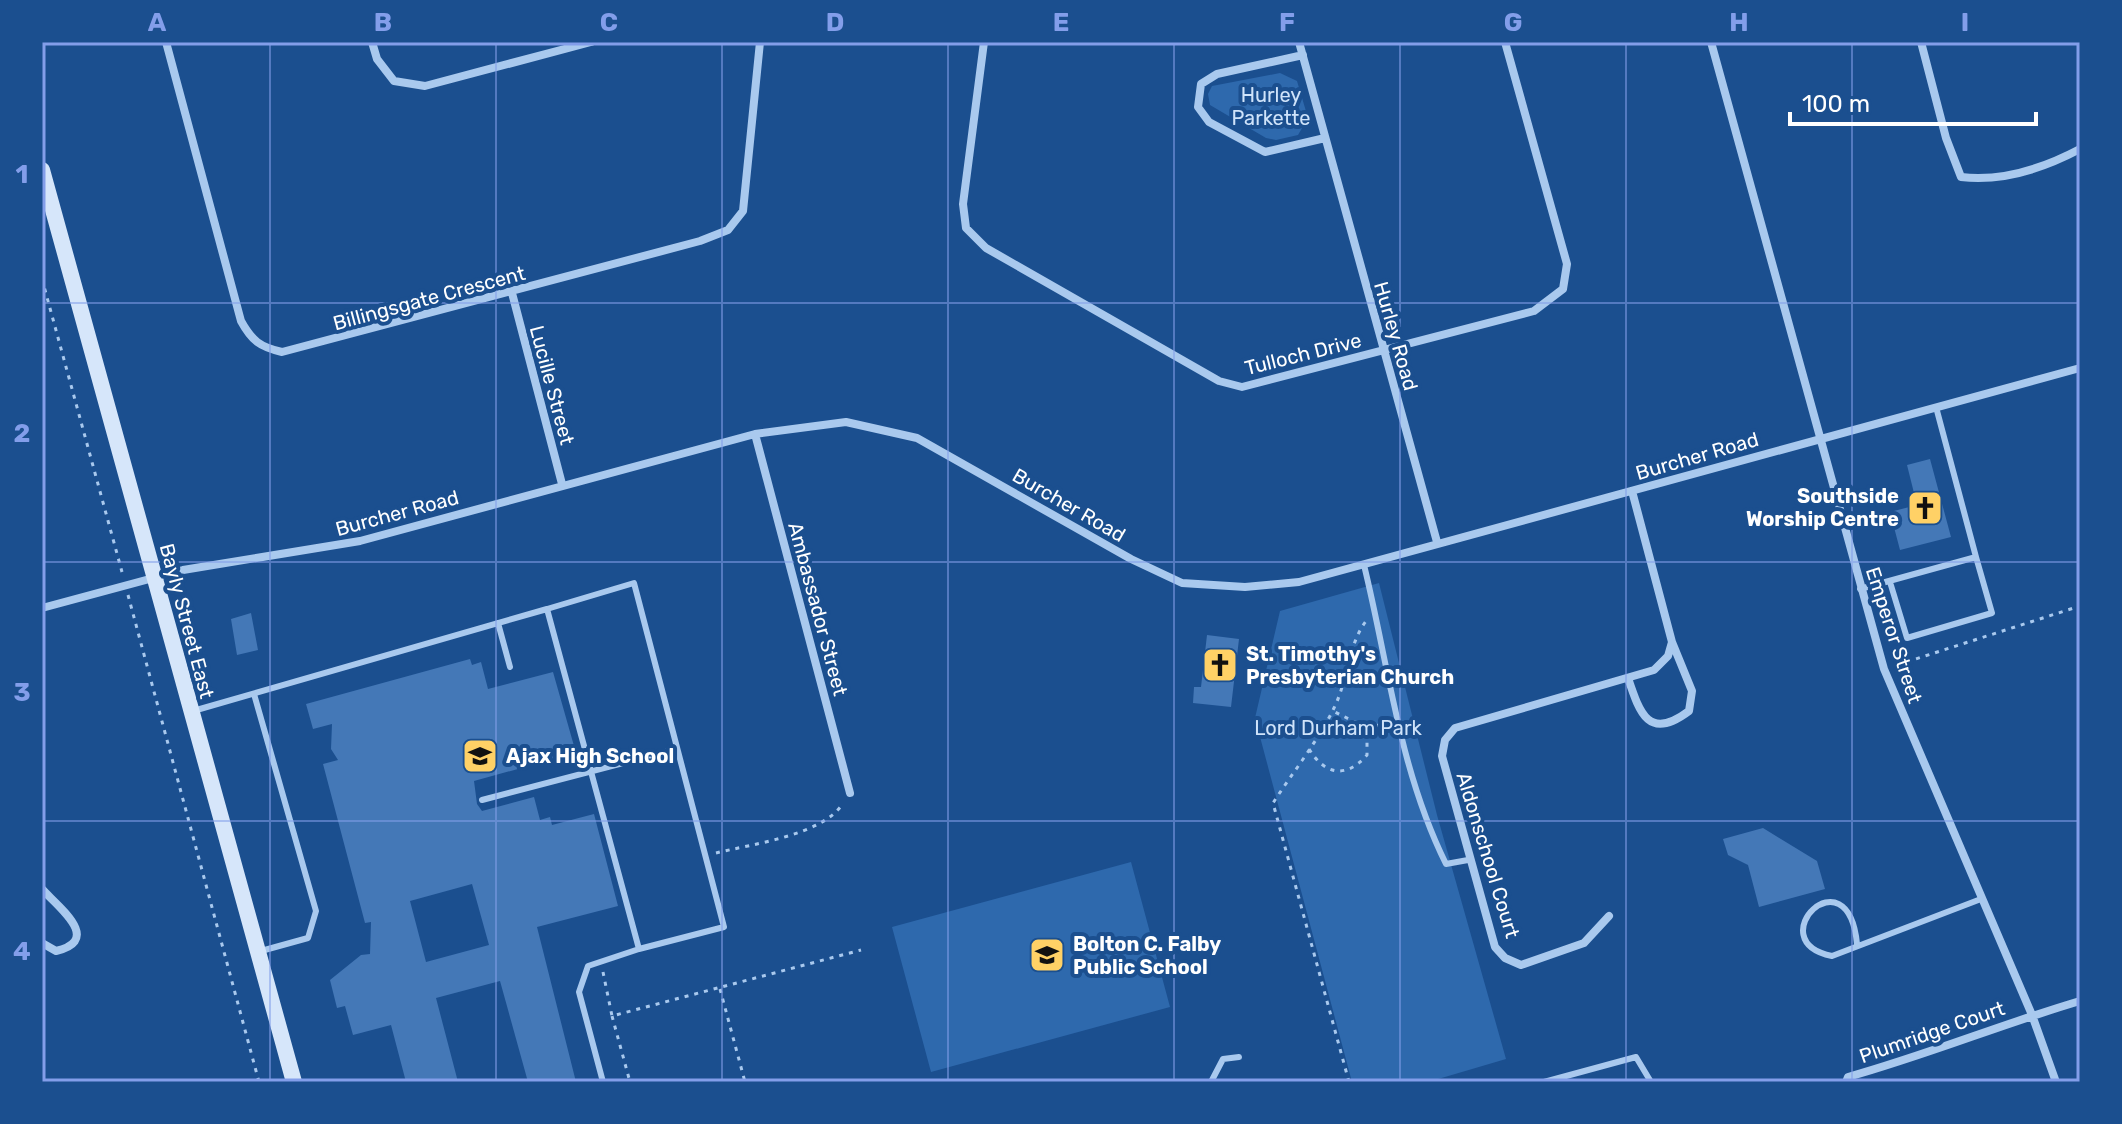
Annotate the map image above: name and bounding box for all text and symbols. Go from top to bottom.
text: A [148,7,167,38]
text: B [374,7,392,38]
text: C [600,7,618,38]
text: D [826,7,844,38]
text: E [1053,7,1069,38]
text: F [1279,7,1295,38]
text: G [1504,7,1522,38]
text: H [1729,7,1749,38]
text: I [1961,7,1969,38]
scale bar [1790,76,2036,126]
park label: Hurley Parkette [1231,83,1311,130]
text: 100 m [1802,90,1870,118]
text: 1 [16,159,28,190]
street label: Billingsgate Crescent [330,261,528,335]
street label: Hurley Road [1369,279,1423,393]
street label: Lucille Street [525,323,579,447]
street label: Tulloch Drive [1242,328,1364,380]
text: 2 [14,418,30,449]
street label: Burcher Road [1633,427,1761,485]
street label: Burcher Road [1008,463,1130,547]
place label: Southside Worship Centre [1746,484,1899,531]
street label: Burcher Road [333,485,461,541]
church icon: Southside Worship Centre [1906,489,1944,527]
street label: Ambassador Street [783,520,853,699]
street label: Bayly Street East [155,541,219,701]
street label: Emperor Street [1861,564,1927,706]
place label: St. Timothy's Presbyterian Church [1246,642,1454,689]
church icon: St. Timothy's Presbyterian Church [1201,646,1239,684]
text: 3 [13,677,31,708]
park label: Lord Durham Park [1254,716,1422,740]
school or university icon: Ajax High School [461,737,499,775]
place label: Ajax High School [506,744,674,768]
street label: Aldonschool Court [1451,769,1525,941]
place label: Bolton C. Falby Public School [1073,932,1221,979]
text: 4 [13,936,31,967]
school or university icon: Bolton C. Falby Public School [1028,936,1066,974]
street label: Plumridge Court [1856,996,2008,1068]

